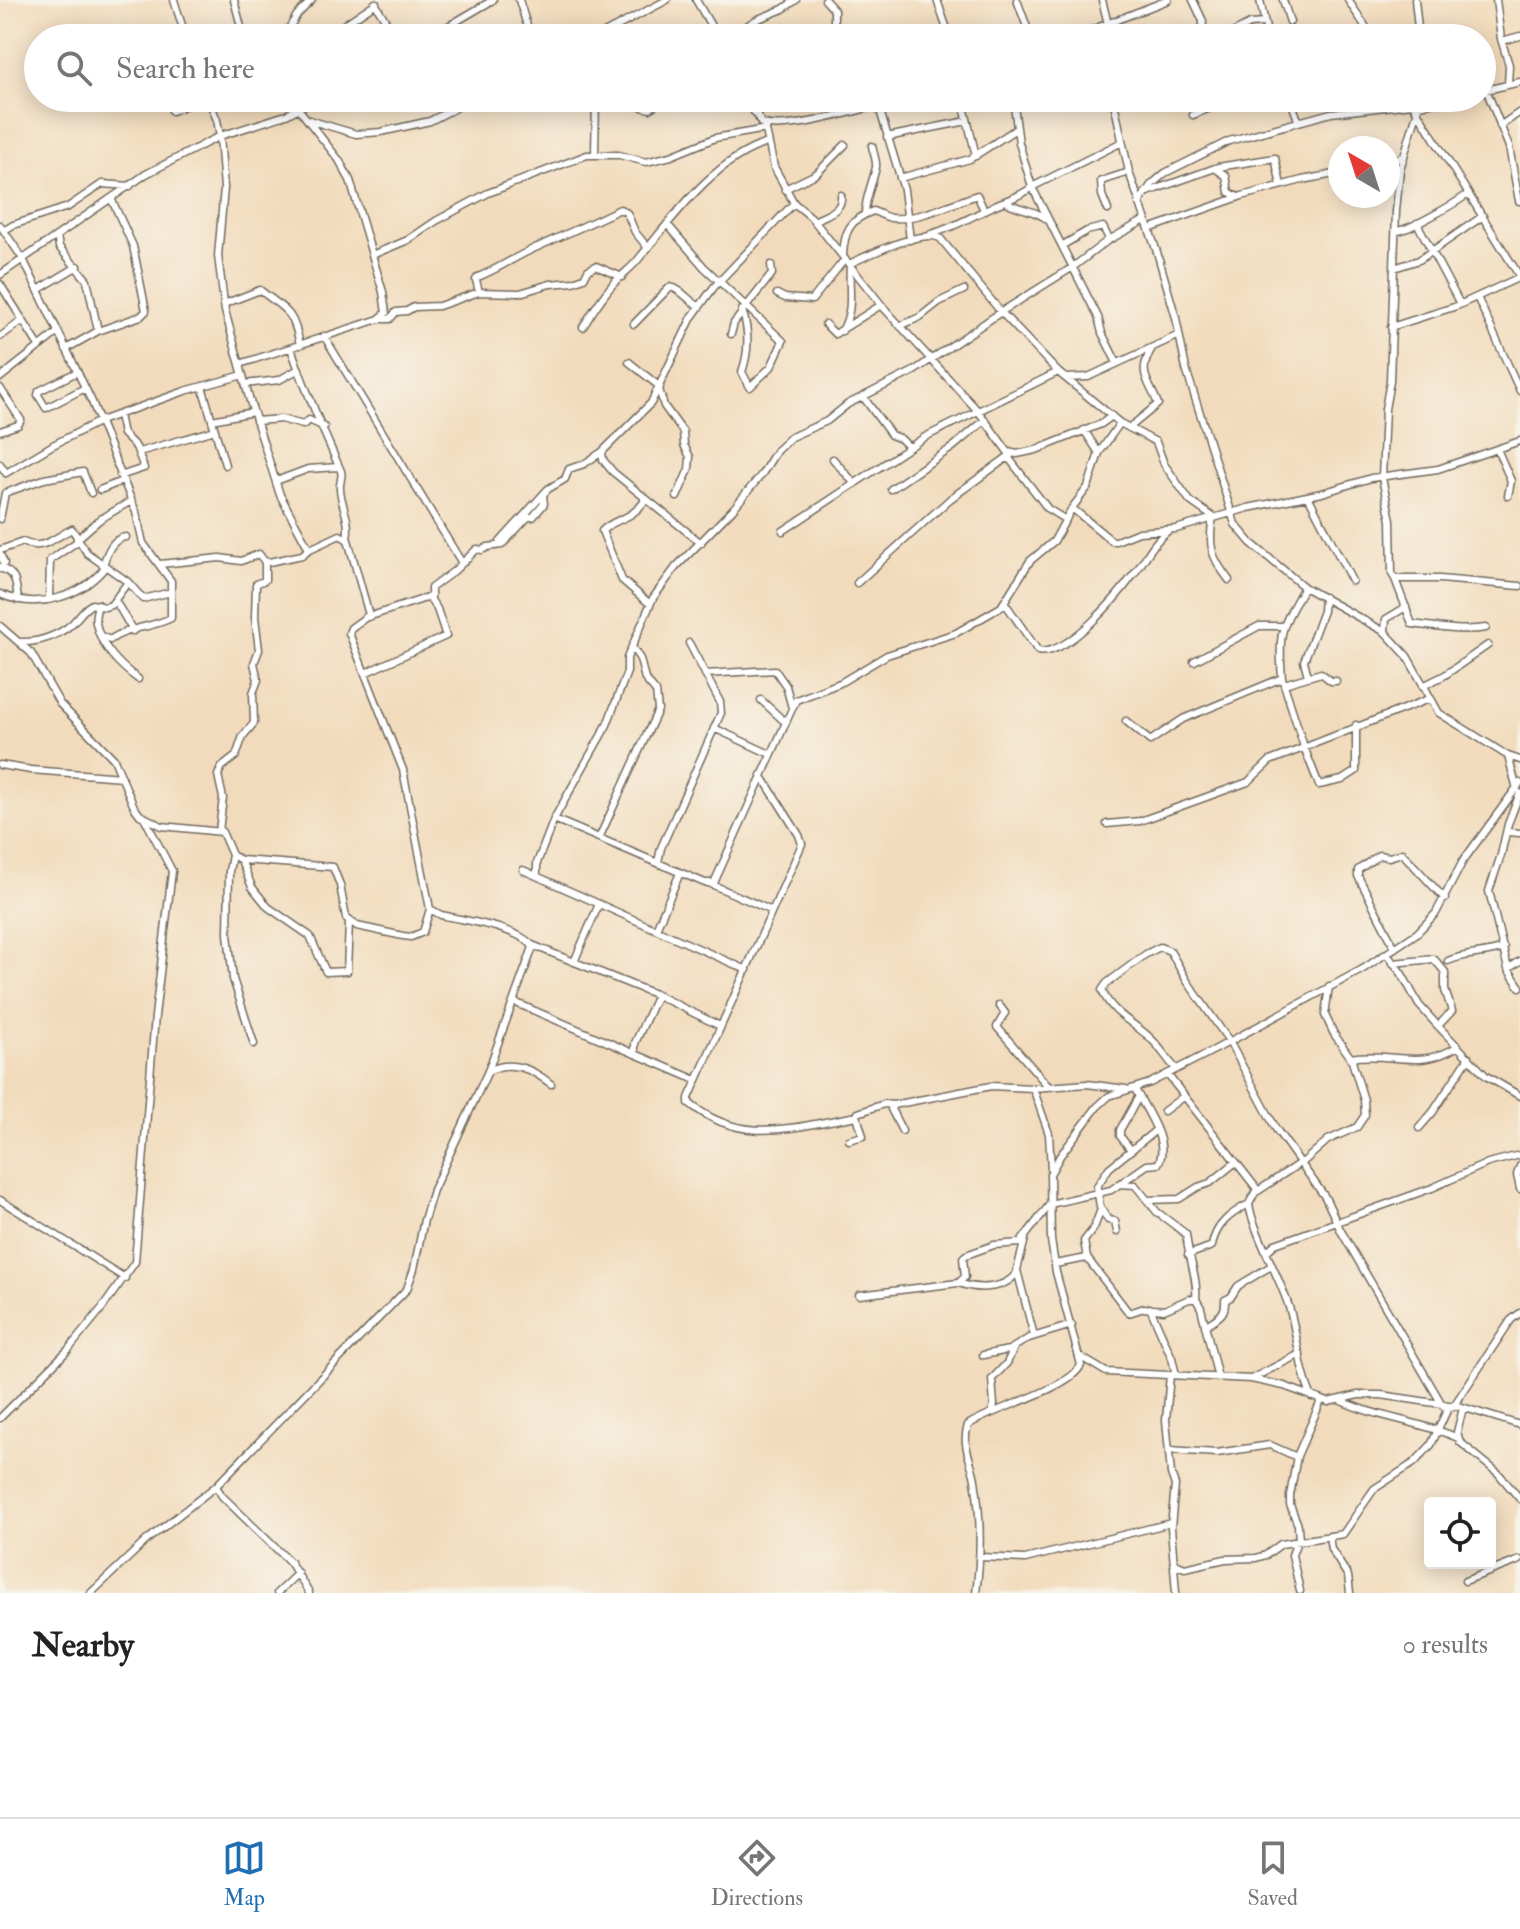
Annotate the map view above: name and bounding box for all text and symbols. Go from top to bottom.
search box [24,24,1496,112]
icon: search [52,46,96,90]
text: Search here [116,50,255,87]
north arrow [1328,136,1400,208]
map controls [1424,1497,1496,1569]
button: locate [1424,1497,1496,1569]
text: Nearby [32,1624,134,1667]
text: 0 results [1403,1629,1488,1661]
tab: Map [222,1836,266,1912]
tab: Directions [711,1836,803,1912]
tab: Saved [1248,1836,1298,1912]

